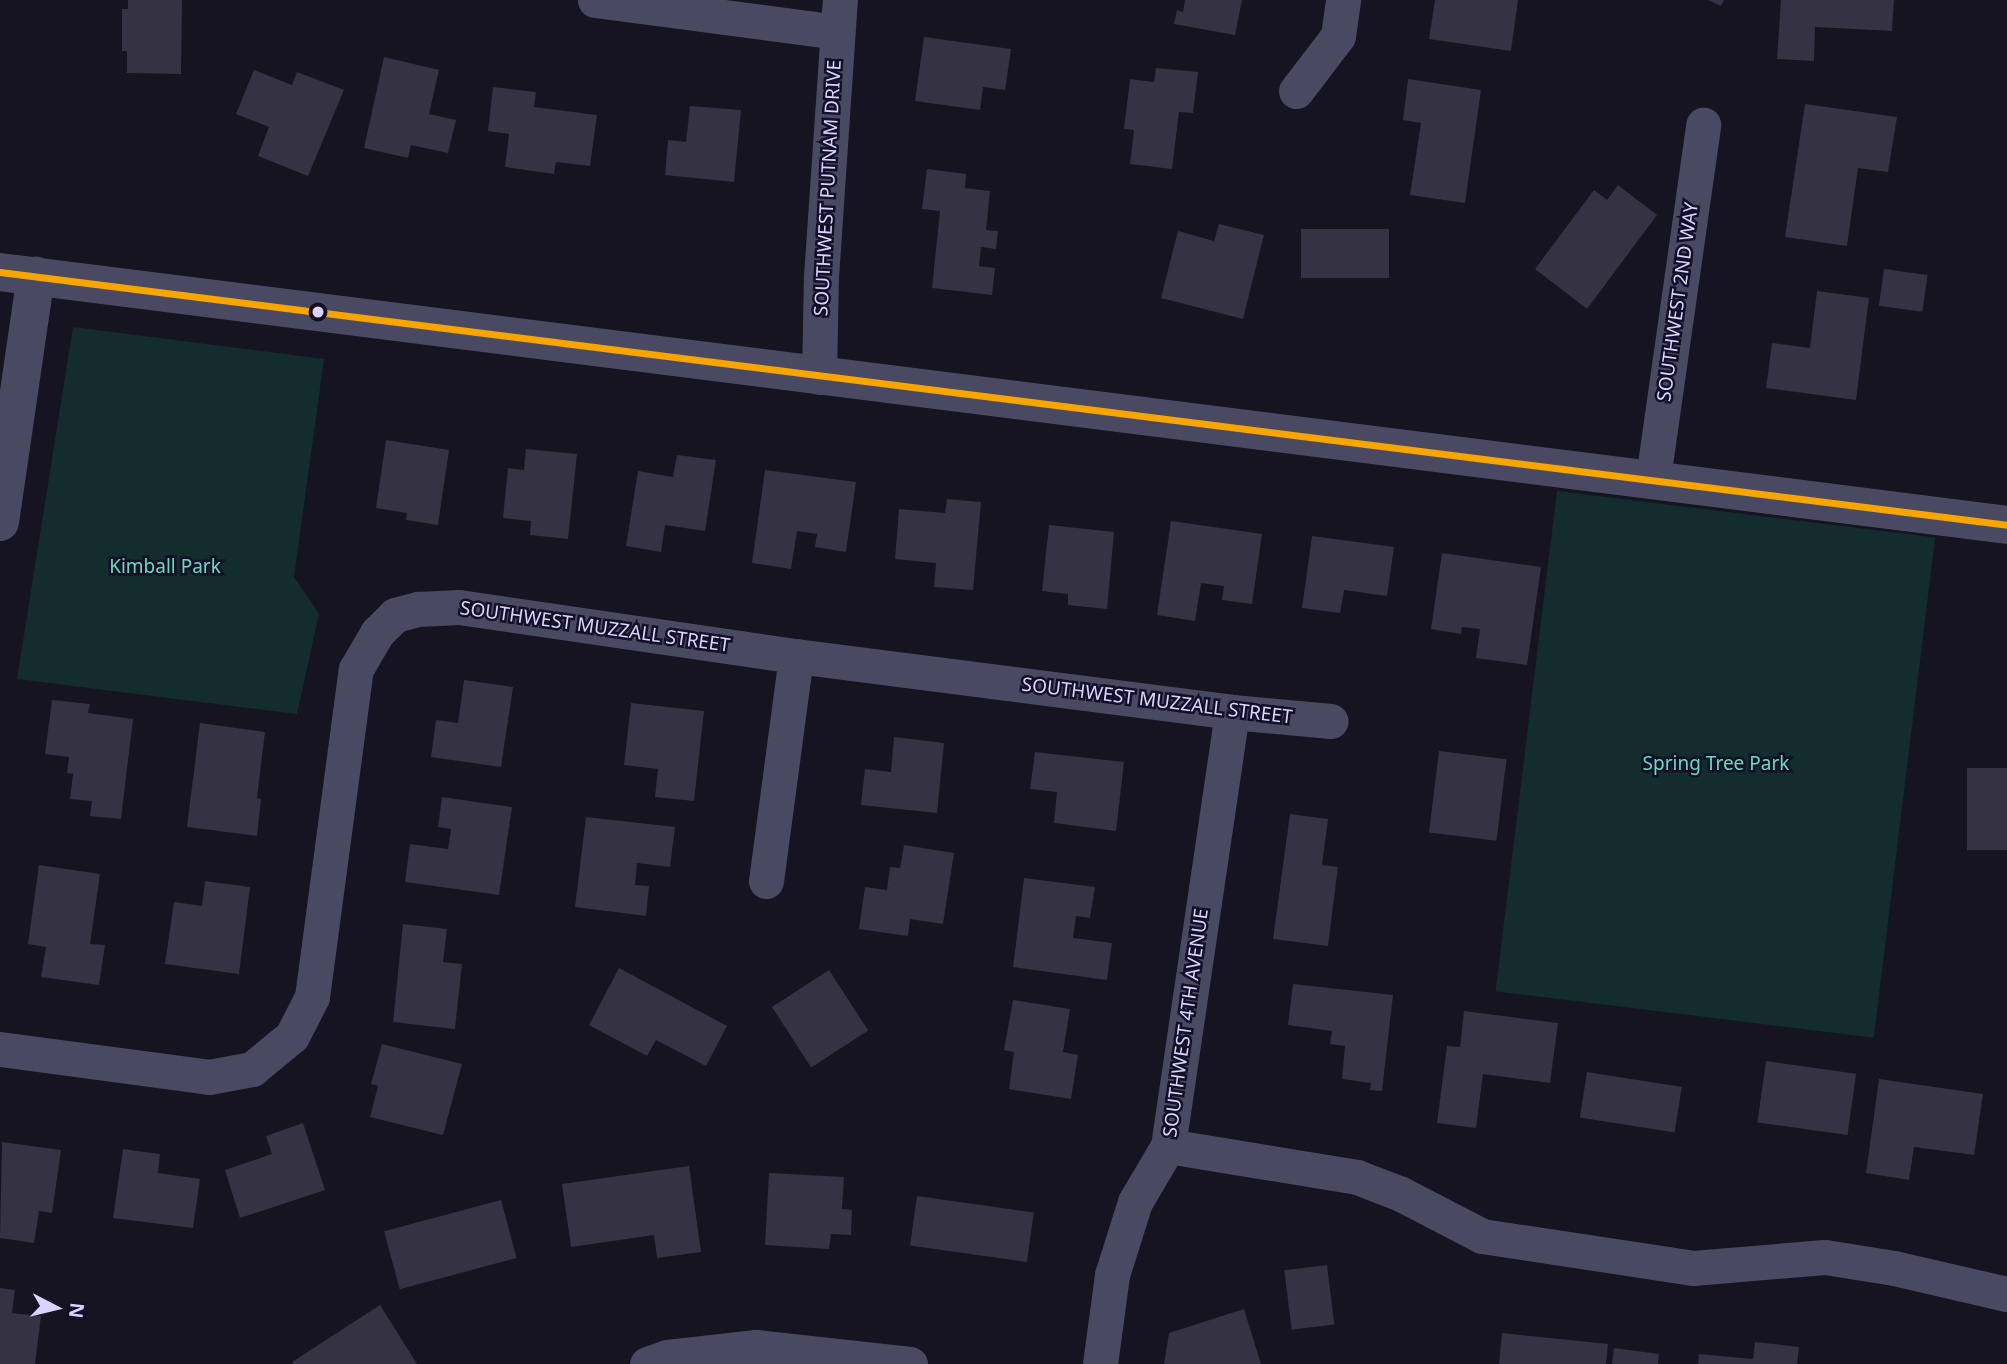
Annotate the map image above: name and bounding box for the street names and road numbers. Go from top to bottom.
street label: SOUTHWEST PUTNAM DRIVE [810,59,846,317]
street label: SOUTHWEST 2ND WAY [1653,201,1703,403]
street label: SOUTHWEST MUZZALL STREET [459,597,731,657]
street label: SOUTHWEST MUZZALL STREET [1020,673,1294,729]
street label: SOUTHWEST 4TH AVENUE [1159,907,1213,1139]

